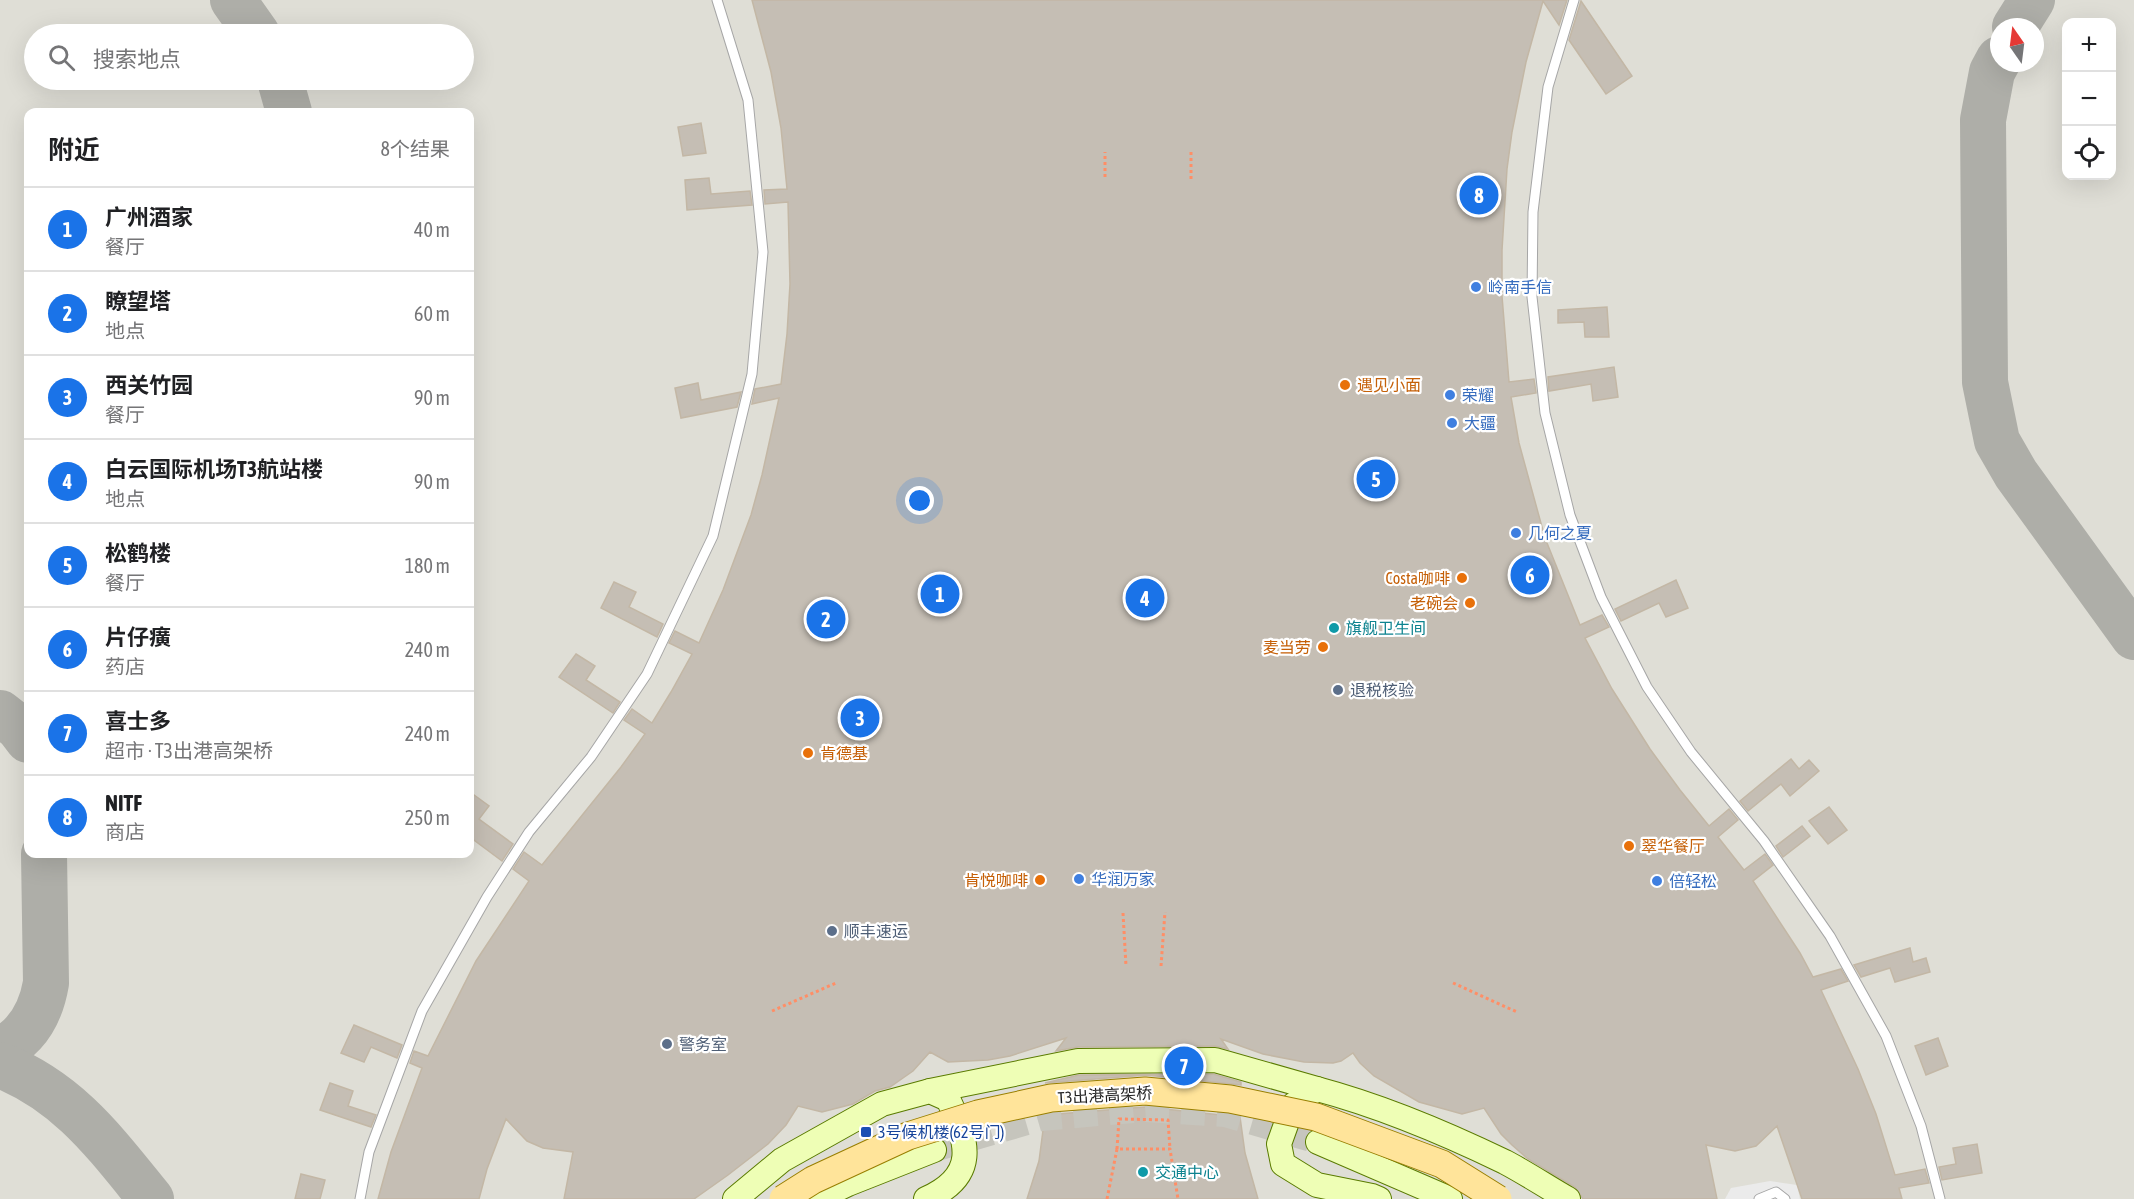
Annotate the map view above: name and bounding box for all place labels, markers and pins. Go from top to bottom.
pin: 8 [1460,172,1498,218]
place label: 岭南手信 [1488,278,1552,296]
marker: 岭南手信 [1469,280,1483,294]
place label: 遇见小面 [1357,376,1421,394]
marker: 遇见小面 [1338,378,1352,392]
place label: 荣耀 [1462,386,1494,404]
marker: 荣耀 [1443,388,1457,402]
place label: 大疆 [1464,414,1496,432]
marker: 大疆 [1445,416,1459,430]
pin: 5 [1356,456,1396,502]
place label: 几何之夏 [1528,524,1592,542]
marker: 几何之夏 [1509,526,1523,540]
pin: 6 [1510,552,1550,598]
place label: Costa咖啡 [1386,569,1450,587]
marker: Costa咖啡 [1455,571,1469,585]
pin: 1 [920,572,960,616]
pin: 4 [1126,576,1164,620]
place label: 老碗会 [1410,594,1458,612]
pin: 2 [806,596,846,642]
marker: 老碗会 [1463,596,1477,610]
place label: 旗舰卫生间 [1346,619,1426,637]
marker: 旗舰卫生间 [1327,621,1341,635]
place label: 麦当劳 [1263,638,1311,656]
marker: 麦当劳 [1316,640,1330,654]
place label: 退税核验 [1350,681,1414,699]
marker: 退税核验 [1331,683,1345,697]
pin: 3 [840,696,880,740]
place label: 肯德基 [820,744,868,762]
marker: 肯德基 [801,746,815,760]
place label: 翠华餐厅 [1641,837,1705,855]
marker: 翠华餐厅 [1622,839,1636,853]
place label: 华润万家 [1091,870,1155,888]
place label: 肯悦咖啡 [964,871,1028,889]
marker: 华润万家 [1072,872,1086,886]
place label: 倍轻松 [1669,872,1717,890]
marker: 肯悦咖啡 [1033,873,1047,887]
marker: 倍轻松 [1650,874,1664,888]
place label: 顺丰速运 [844,922,908,940]
marker: 顺丰速运 [825,924,839,938]
place label: 警务室 [679,1035,727,1053]
marker: 警务室 [660,1037,674,1051]
pin: 7 [1164,1044,1204,1088]
place label: 3号候机楼(62号门) [878,1123,1004,1142]
marker: 3号候机楼(62号门) [859,1125,873,1139]
place label: 交通中心 [1155,1163,1219,1181]
marker: 交通中心 [1136,1165,1150,1179]

